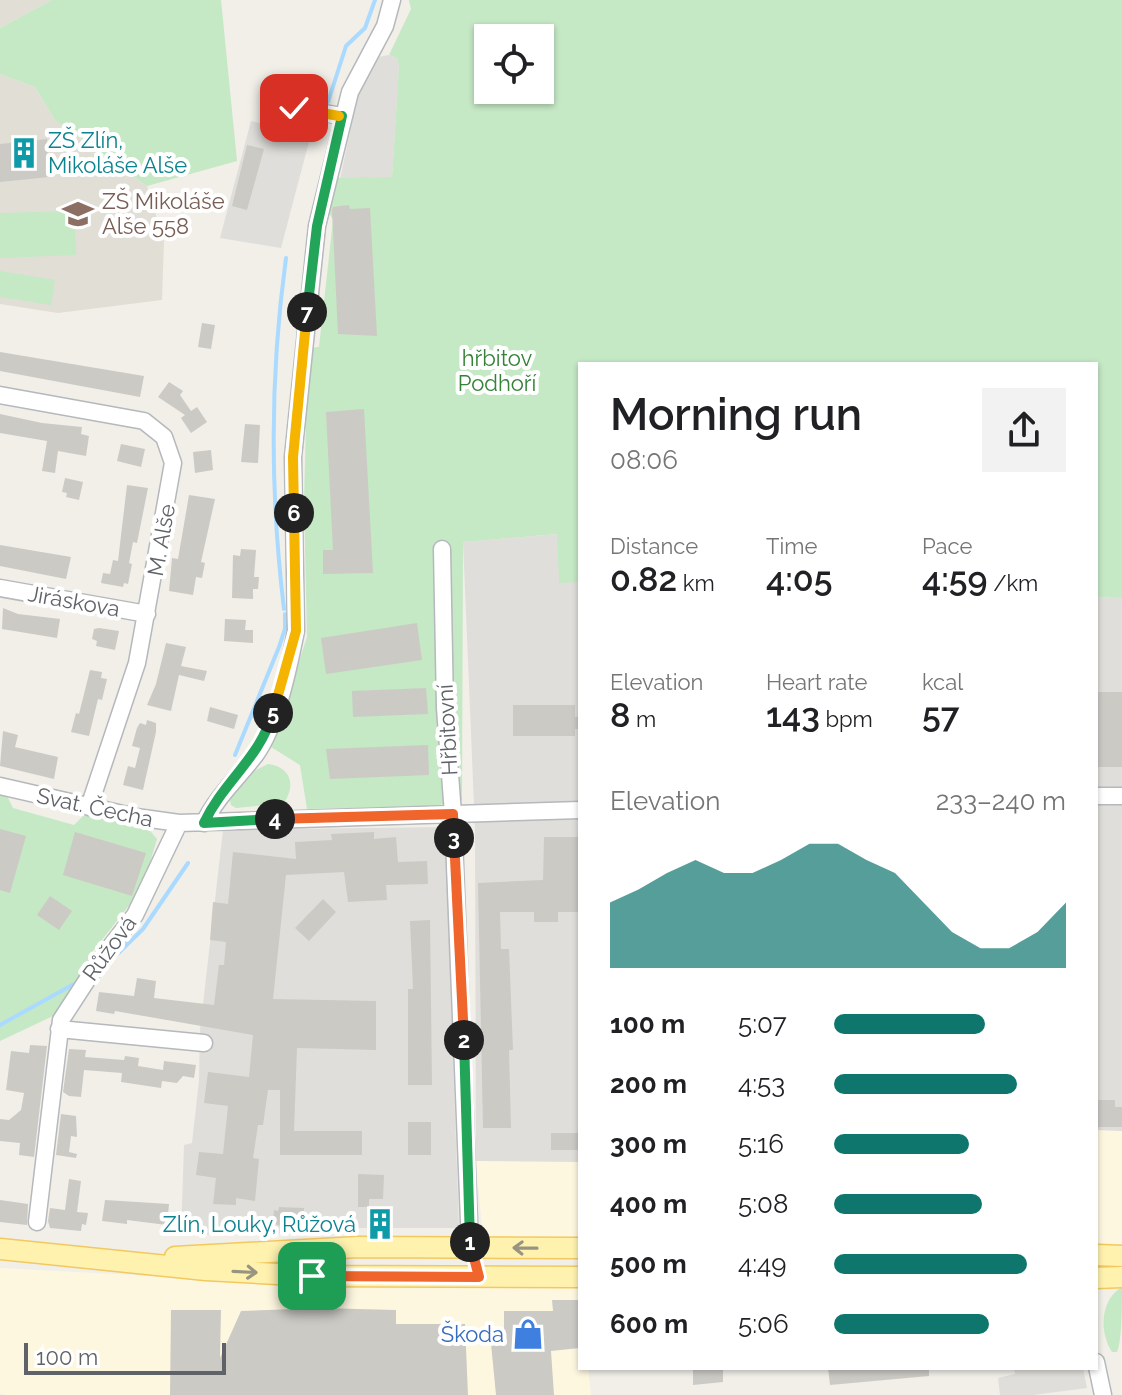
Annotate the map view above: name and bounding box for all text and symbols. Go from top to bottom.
map controls [474,24,554,104]
button: locate [474,24,554,104]
pin [260,74,328,142]
icon: check [272,86,316,130]
place label: ZŠ Zlín, Mikoláše Alše [48,126,187,178]
building icon: ZŠ Zlín, Mikoláše Alše [7,136,41,170]
place label: ZŠ Mikoláše Alše 558 [102,187,225,239]
school or university icon: ZŠ Mikoláše Alše 558 [61,197,95,231]
pin: 7 [287,292,327,332]
text: 7 [301,299,313,325]
park label: hřbitov Podhoří [458,345,537,396]
button: share [982,388,1066,472]
text: Morning run [610,389,862,440]
text: 08:06 [610,445,678,475]
pin: 6 [274,493,314,533]
text: 6 [287,500,301,526]
street label: M. Alše [142,502,180,578]
text: Distance [610,533,698,559]
text: Time [766,533,817,559]
text: Pace [922,533,972,559]
text: 0.82 [610,559,677,599]
text: 4:05 [766,559,832,599]
text: 4:59 [922,559,988,599]
text: km [677,570,715,596]
text: /km [988,570,1038,596]
street label: Jiráskova [26,580,122,622]
text: Elevation [610,669,703,695]
text: Heart rate [766,669,867,695]
text: kcal [922,669,963,695]
street label: Hřbitovní [432,683,462,776]
pin: 5 [253,693,293,733]
text: 8 [610,695,630,735]
text: 143 [766,695,820,735]
text: 57 [922,695,959,735]
text: 5 [267,700,279,726]
text: m [630,706,656,732]
text: bpm [820,706,873,732]
street label: Svat. Čecha [34,782,156,832]
text: Elevation [610,786,720,816]
text: 233–240 m [936,786,1066,816]
pin: 4 [255,799,295,839]
text: 4 [269,806,281,832]
pin: 3 [434,818,474,858]
text: 3 [448,825,460,851]
street label: Růžová [77,910,141,986]
text: 100 m [610,1009,685,1039]
text: 5:07 [738,1009,787,1039]
pin: 2 [444,1020,484,1060]
text: 2 [458,1027,470,1053]
text: 200 m [610,1069,687,1099]
text: 4:53 [738,1069,785,1099]
text: 300 m [610,1129,687,1159]
text: 5:16 [738,1129,784,1159]
text: 400 m [610,1189,687,1219]
text: 5:08 [738,1189,788,1219]
building icon: Zlín, Louky, Růžová [363,1207,397,1241]
place label: Zlín, Louky, Růžová [163,1211,356,1237]
pin: 1 [450,1222,490,1262]
text: 1 [465,1229,475,1255]
one-way arrow [512,1240,539,1255]
pin [278,1242,346,1310]
text: 500 m [610,1249,687,1279]
text: 4:49 [738,1249,787,1279]
icon: arrive [290,1254,334,1298]
one-way arrow [231,1265,258,1280]
text: 600 m [610,1309,688,1339]
text: 5:06 [738,1309,789,1339]
shop icon: Škoda [511,1317,545,1351]
place label: Škoda [441,1320,504,1347]
scale bar [24,1339,226,1375]
text: 100 m [36,1344,98,1370]

